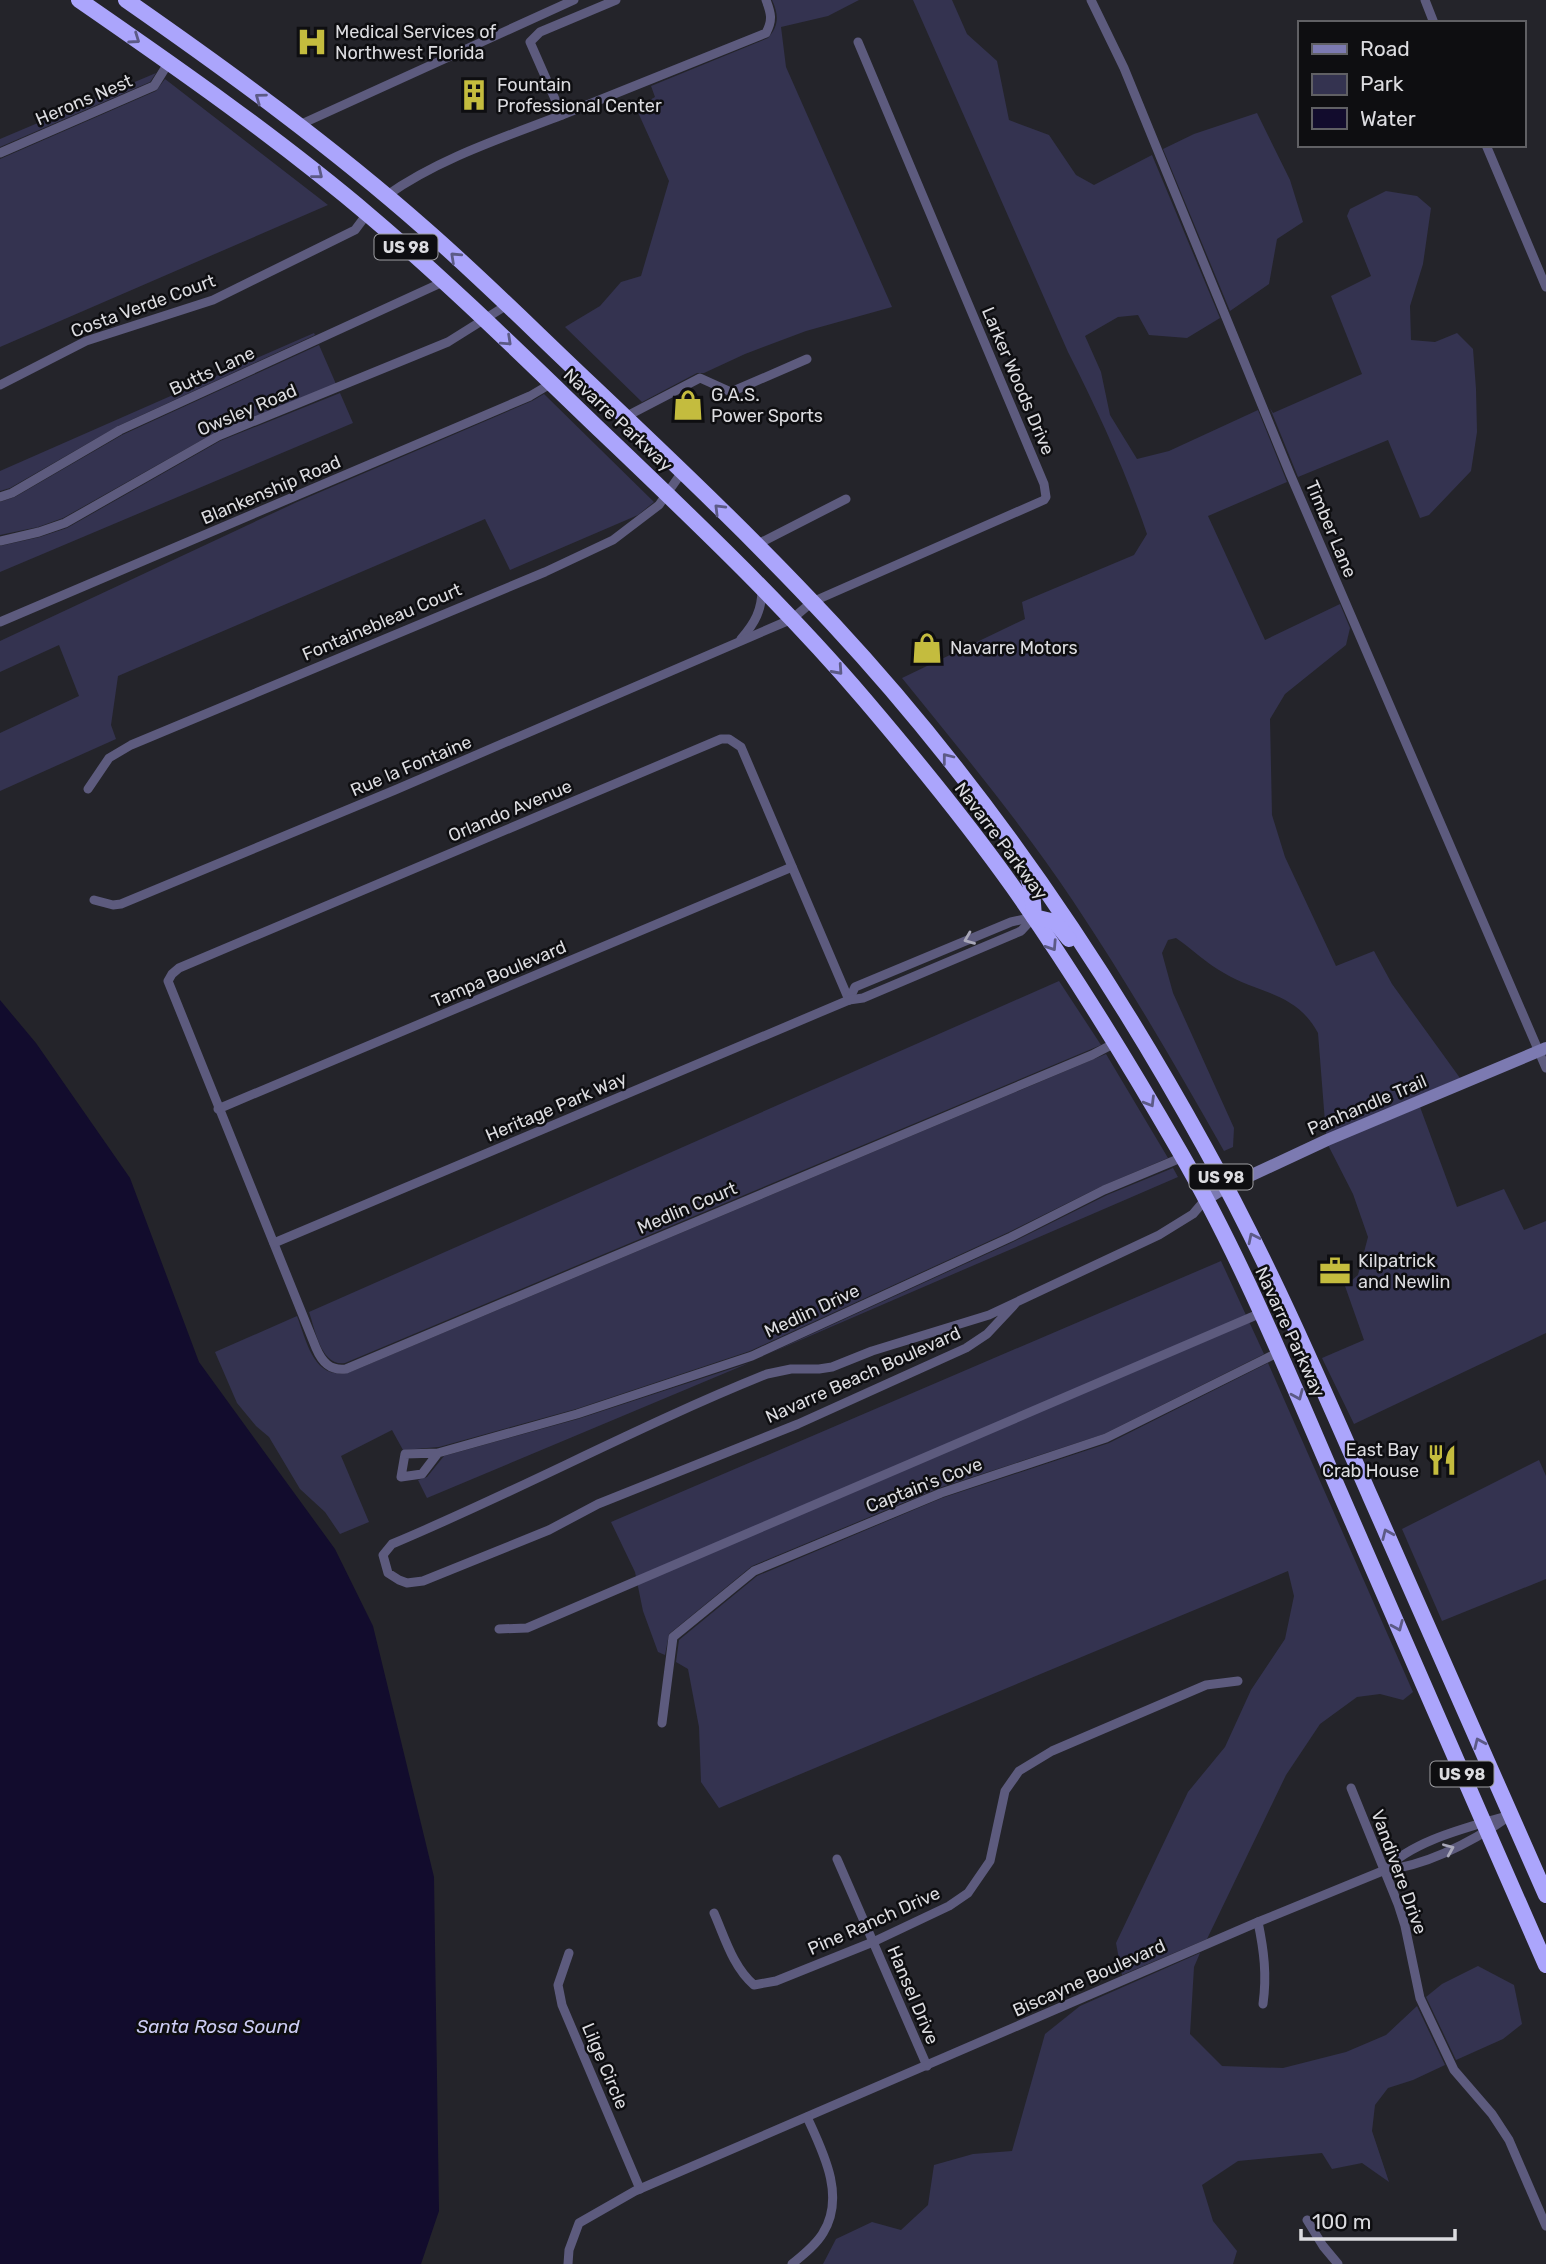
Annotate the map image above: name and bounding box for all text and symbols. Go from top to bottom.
place label: Medical Services of Northwest Florida [335,21,496,64]
legend [1298,21,1525,147]
hospital icon: Medical Services of Northwest Florida [295,25,329,59]
one-way arrow [127,31,140,43]
text: Road [1360,36,1410,61]
street label: Herons Nest [32,70,136,130]
text: Park [1360,71,1404,96]
place label: Fountain Professional Center [497,74,662,117]
building icon: Fountain Professional Center [457,78,491,112]
one-way arrow [255,94,267,106]
text: Water [1360,106,1416,131]
one-way arrow [310,166,323,178]
road number: US 98 [374,234,438,260]
one-way arrow [450,252,463,265]
street label: Costa Verde Court [68,270,218,342]
street label: Larker Woods Drive [977,304,1059,458]
one-way arrow [499,333,512,345]
street label: Butts Lane [166,342,258,400]
street label: Navarre Parkway [559,364,677,476]
street label: Owsley Road [194,379,300,441]
place label: G.A.S. Power Sports [711,384,823,427]
shop icon: G.A.S. Power Sports [671,388,705,422]
street label: Blankenship Road [198,451,344,529]
street label: Timber Lane [1301,477,1361,581]
one-way arrow [715,504,728,517]
street label: Fontainebleau Court [299,578,465,666]
shop icon: Navarre Motors [910,631,944,665]
place label: Navarre Motors [950,637,1078,659]
one-way arrow [830,661,842,674]
street label: Rue la Fontaine [347,731,475,801]
one-way arrow [942,753,955,765]
street label: Orlando Avenue [445,775,575,847]
street label: Navarre Parkway [950,778,1052,904]
one-way arrow [964,931,976,945]
street label: Tampa Boulevard [428,936,570,1012]
one-way arrow [1044,938,1056,951]
street label: Heritage Park Way [482,1067,630,1147]
street label: Panhandle Trail [1304,1070,1430,1140]
one-way arrow [1142,1094,1155,1107]
road number: US 98 [1190,1164,1252,1190]
street label: Medlin Court [634,1177,740,1239]
one-way arrow [1247,1233,1261,1245]
place label: Kilpatrick and Newlin [1358,1250,1450,1293]
office icon: Kilpatrick and Newlin [1318,1254,1352,1288]
street label: Navarre Parkway [1250,1263,1330,1401]
street label: Medlin Drive [761,1279,863,1343]
street label: Navarre Beach Boulevard [762,1322,964,1428]
one-way arrow [1290,1387,1304,1400]
place label: East Bay Crab House [1322,1439,1419,1482]
restaurant icon: East Bay Crab House [1425,1443,1459,1477]
street label: Captain's Cove [863,1453,985,1517]
one-way arrow [1381,1529,1395,1542]
one-way arrow [1390,1619,1404,1631]
one-way arrow [1473,1737,1487,1750]
road number: US 98 [1430,1762,1494,1786]
street label: Vandivere Drive [1366,1807,1432,1937]
one-way arrow [1442,1843,1455,1857]
street label: Pine Ranch Drive [804,1882,944,1960]
street label: Biscayne Boulevard [1009,1934,1169,2022]
street label: Hansel Drive [882,1942,944,2048]
water label: Santa Rosa Sound [136,2015,300,2038]
street label: Lilge Circle [577,2020,633,2112]
scale bar [1301,2198,1455,2242]
text: 100 m [1312,2209,1371,2234]

